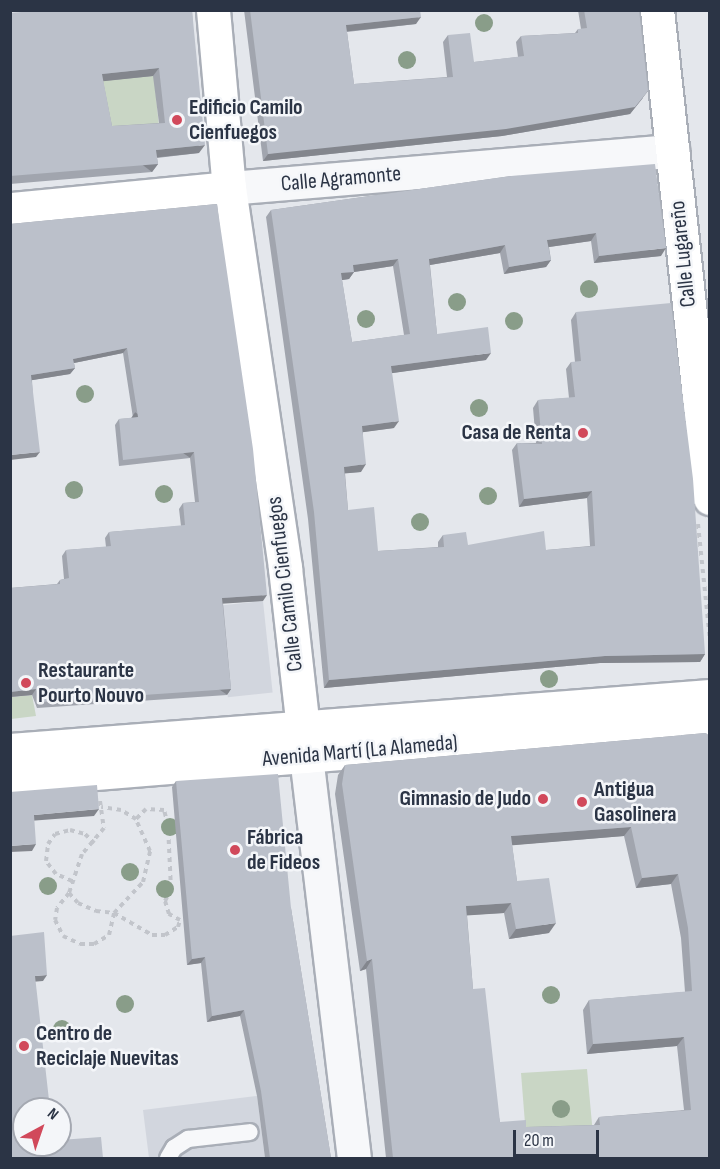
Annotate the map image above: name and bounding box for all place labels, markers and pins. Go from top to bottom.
place label: Edificio Camilo Cienfuegos [189,94,303,146]
marker: Edificio Camilo Cienfuegos [170,113,184,127]
place label: Casa de Renta [462,420,571,446]
marker: Casa de Renta [576,426,590,440]
place label: Restaurante Pourto Nouvo [38,657,144,708]
marker: Restaurante Pourto Nouvo [19,676,33,690]
place label: Antigua Gasolinera [594,776,676,828]
place label: Gimnasio de Judo [400,786,531,812]
marker: Gimnasio de Judo [536,792,550,806]
marker: Antigua Gasolinera [575,795,589,809]
place label: Fábrica de Fideos [247,824,320,876]
marker: Fábrica de Fideos [228,843,242,857]
place label: Centro de Reciclaje Nuevitas [36,1020,179,1072]
marker: Centro de Reciclaje Nuevitas [17,1039,31,1053]

